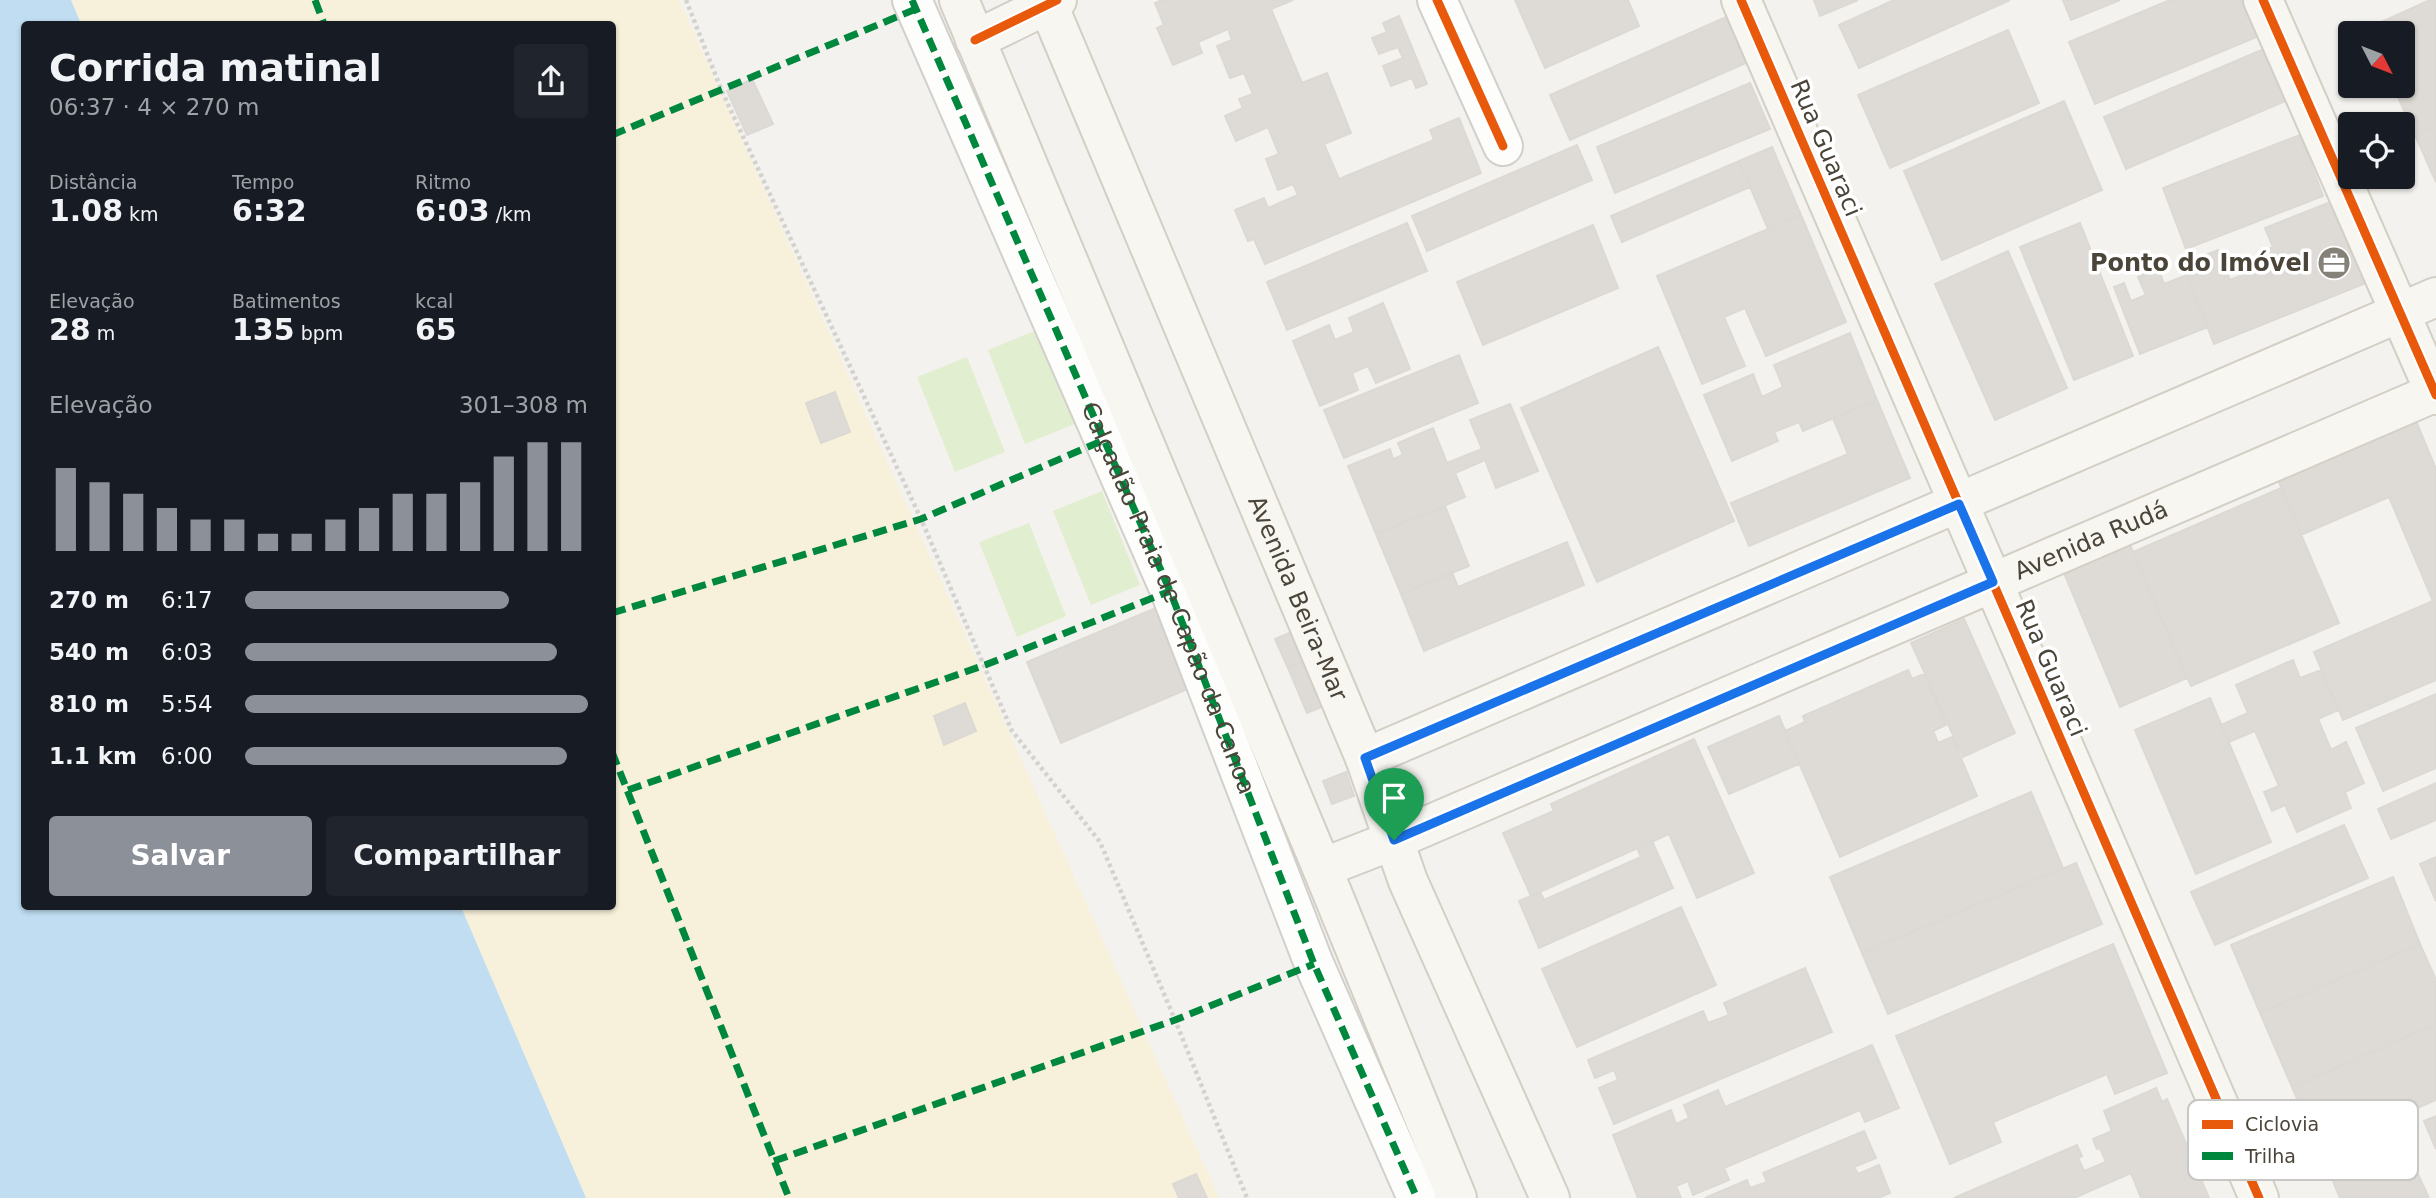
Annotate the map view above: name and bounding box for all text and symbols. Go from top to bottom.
north arrow [2338,21,2415,98]
map controls [2338,21,2415,189]
button: share [514,44,588,118]
text: Corrida matinal [49,46,382,90]
street label: Rua Guaraci [1785,75,1867,221]
text: 06:37 · 4 × 270 m [49,94,259,120]
button: locate [2338,112,2415,189]
text: Distância [49,171,137,193]
text: Tempo [232,171,294,193]
text: Ritmo [415,171,471,193]
text: 1.08 [49,193,123,228]
text: 6:32 [232,193,307,228]
text: 6:03 [415,193,490,228]
text: km [123,203,159,225]
text: /km [490,203,532,225]
office icon: Ponto do Imóvel [2315,244,2353,282]
place label: Ponto do Imóvel [2090,249,2310,277]
text: Elevação [49,290,135,312]
text: Batimentos [232,290,341,312]
text: kcal [415,290,453,312]
text: 28 [49,312,91,347]
text: 135 [232,312,295,347]
text: 65 [415,312,457,347]
text: m [91,322,115,344]
text: bpm [295,322,343,344]
text: Elevação [49,392,153,418]
text: 301–308 m [459,392,588,418]
street label: Calçadão Praia de Capão da Canoa [1075,398,1261,798]
street label: Avenida Beira-Mar [1242,491,1353,705]
street label: Avenida Rudá [2010,495,2172,586]
text: 270 m [49,587,129,613]
text: 6:17 [161,587,213,613]
street label: Rua Guaraci [2010,595,2092,741]
text: 540 m [49,639,129,665]
text: 6:03 [161,639,213,665]
text: 810 m [49,691,129,717]
text: 5:54 [161,691,213,717]
text: 1.1 km [49,743,137,769]
text: 6:00 [161,743,213,769]
pin [1364,768,1424,840]
icon: arrive [1375,779,1413,817]
button: Salvar [49,816,312,896]
button: Compartilhar [326,816,588,896]
legend [2188,1100,2418,1180]
text: Ciclovia [2245,1113,2319,1135]
text: Trilha [2244,1145,2296,1167]

